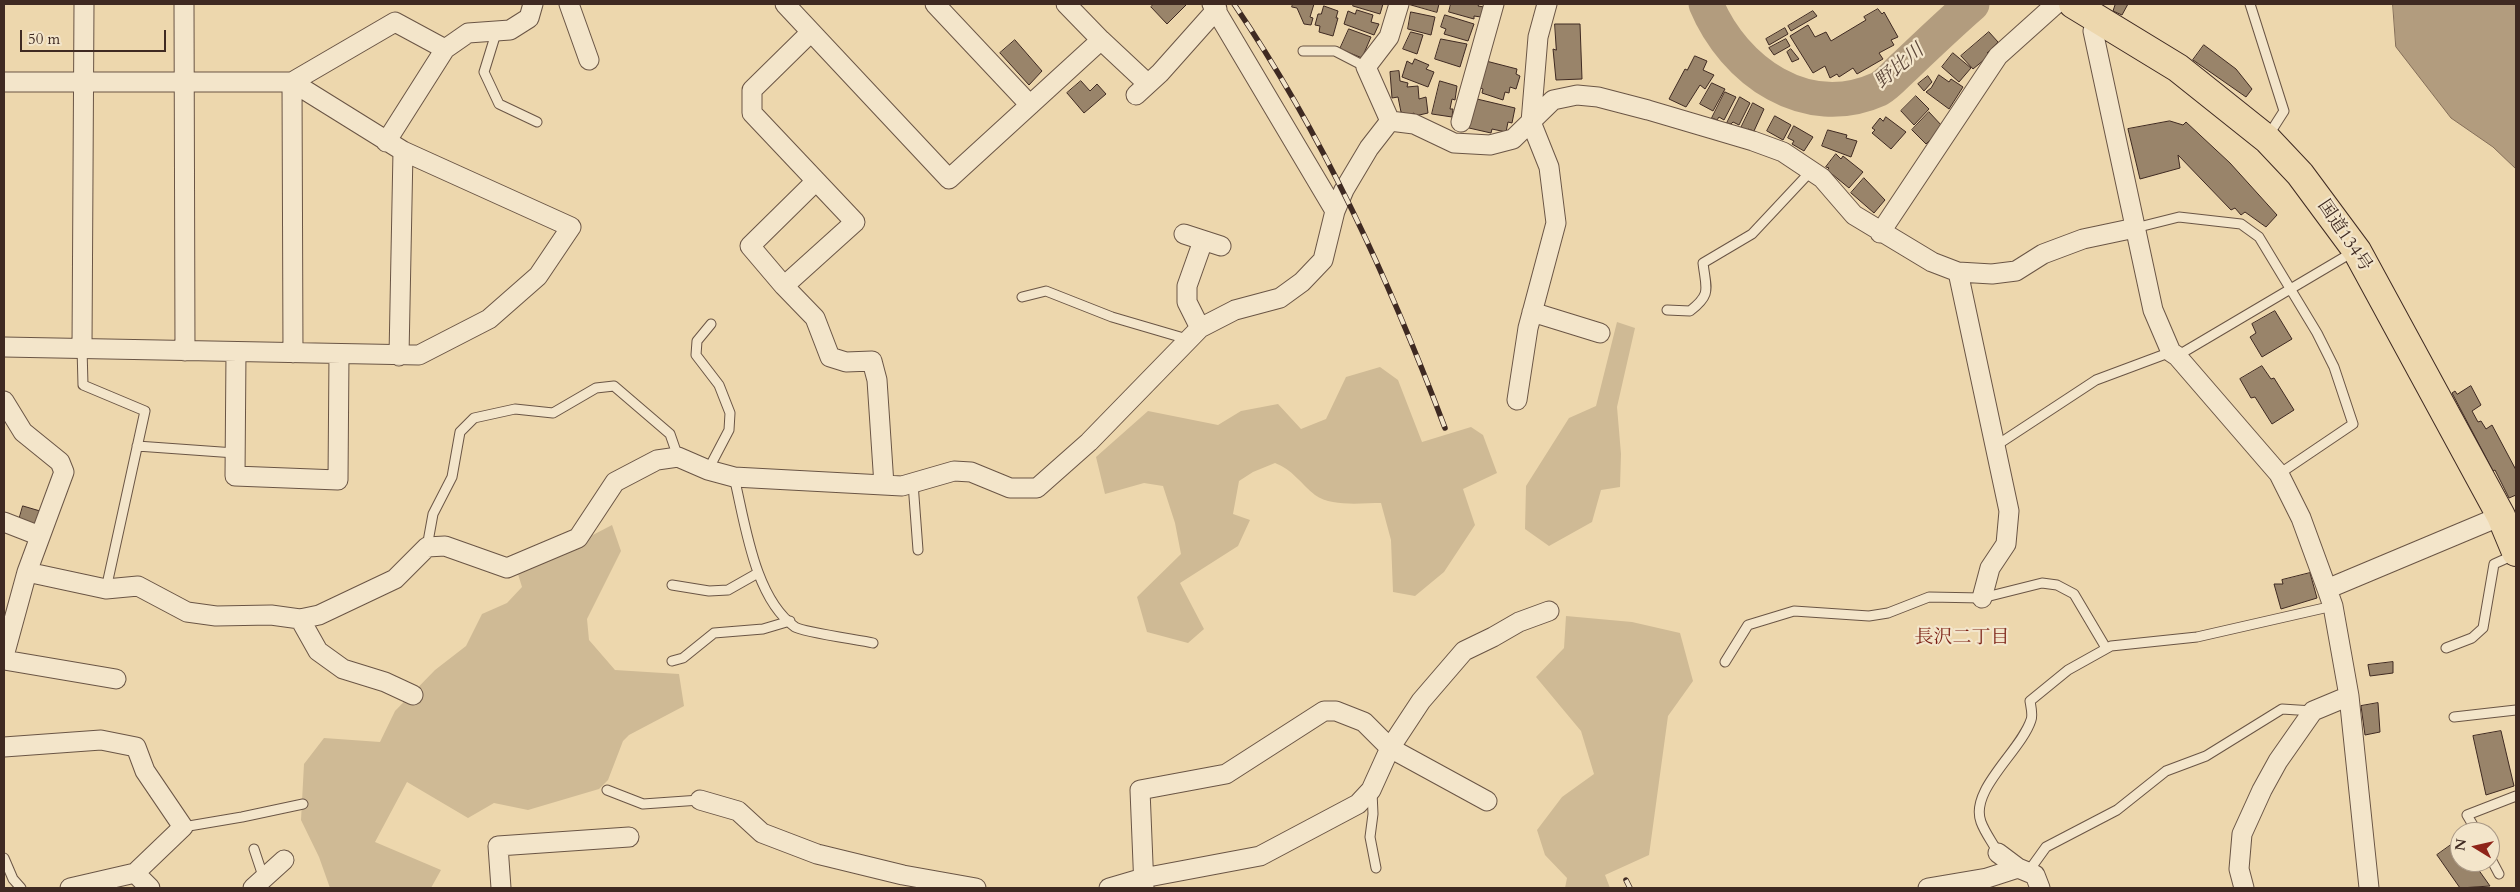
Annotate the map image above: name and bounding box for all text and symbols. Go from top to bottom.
scale bar [22,20,169,52]
text: 50 m [28,29,60,49]
water label: 野比川 [1871,40,1929,94]
street label: 国道134号 [2312,196,2376,276]
district label: 長沢二丁目 [1915,628,2009,650]
north arrow [2450,822,2500,872]
text: N [2450,837,2471,852]

